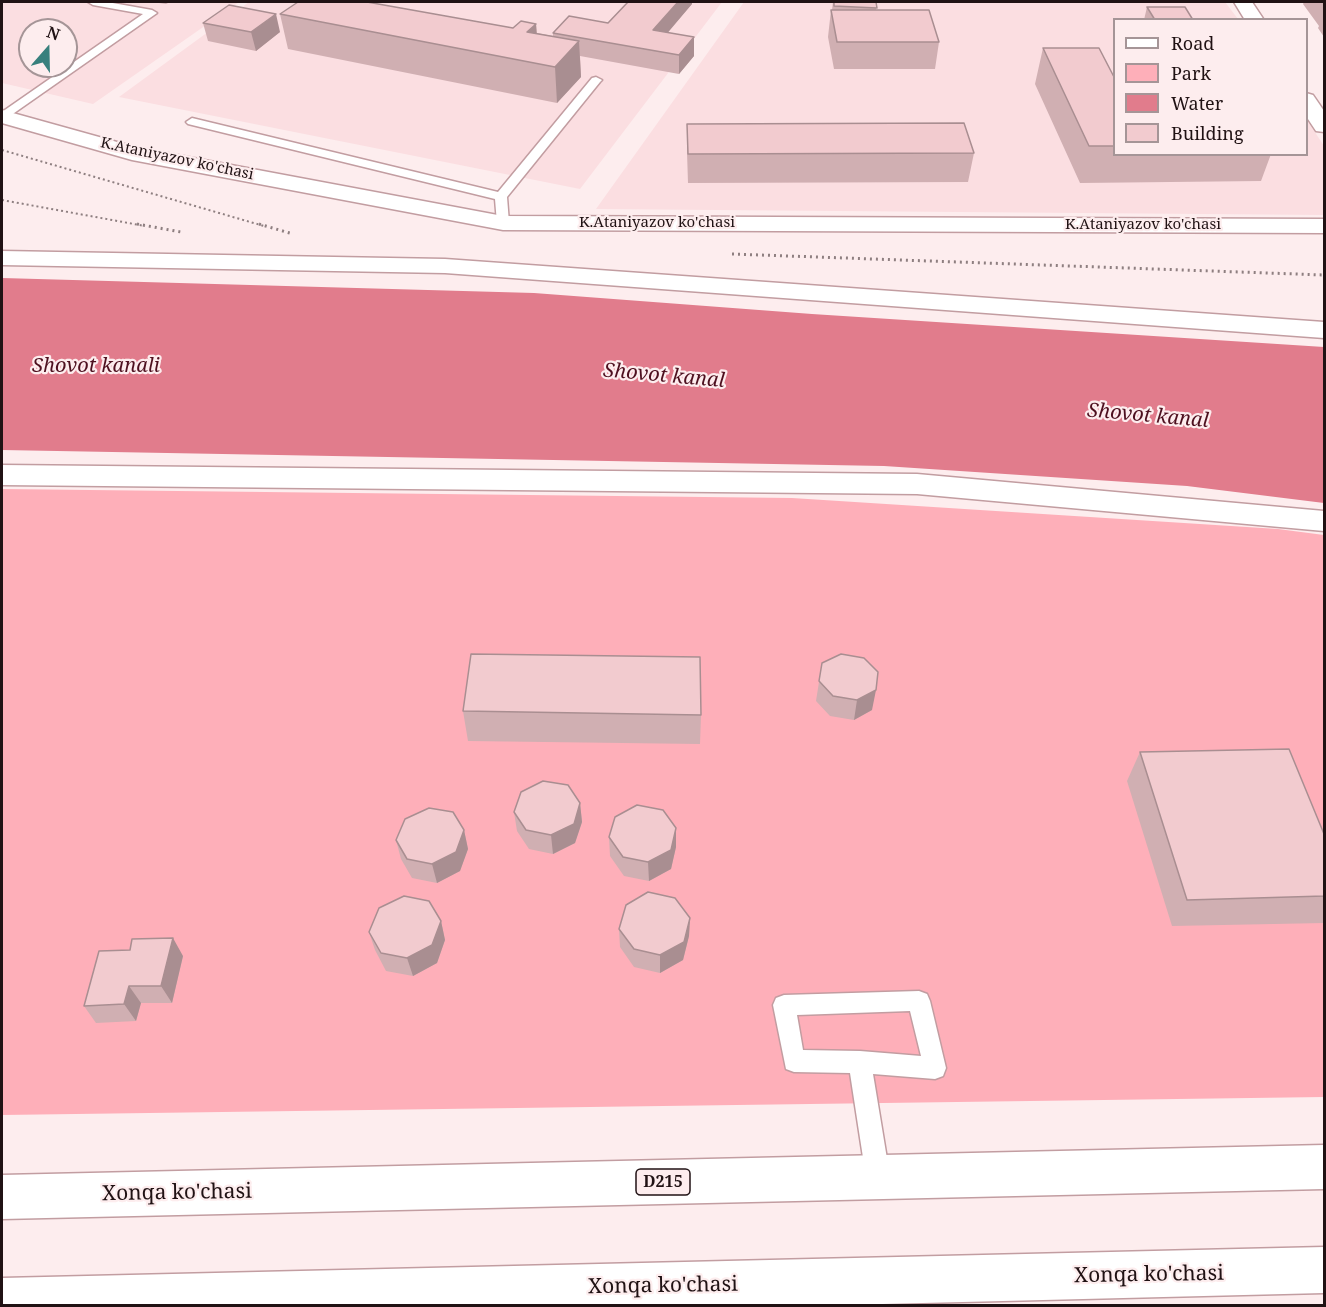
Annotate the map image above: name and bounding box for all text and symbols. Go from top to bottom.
north arrow [18,18,78,78]
legend [1113,18,1308,156]
text: N [44,20,63,45]
text: Road [1171,31,1214,55]
text: Park [1171,61,1211,85]
text: Water [1171,91,1223,115]
text: Building [1171,121,1244,145]
street label: K.Ataniyazov ko'chasi [99,134,255,184]
street label: K.Ataniyazov ko'chasi [579,214,735,232]
street label: K.Ataniyazov ko'chasi [1065,216,1221,234]
water label: Shovot kanali [32,354,160,378]
water label: Shovot kanal [602,359,726,393]
water label: Shovot kanal [1086,399,1210,433]
road number: D215 [636,1169,690,1195]
street label: Xonqa ko'chasi [102,1179,252,1207]
street label: Xonqa ko'chasi [1074,1261,1224,1289]
street label: Xonqa ko'chasi [588,1272,738,1300]

